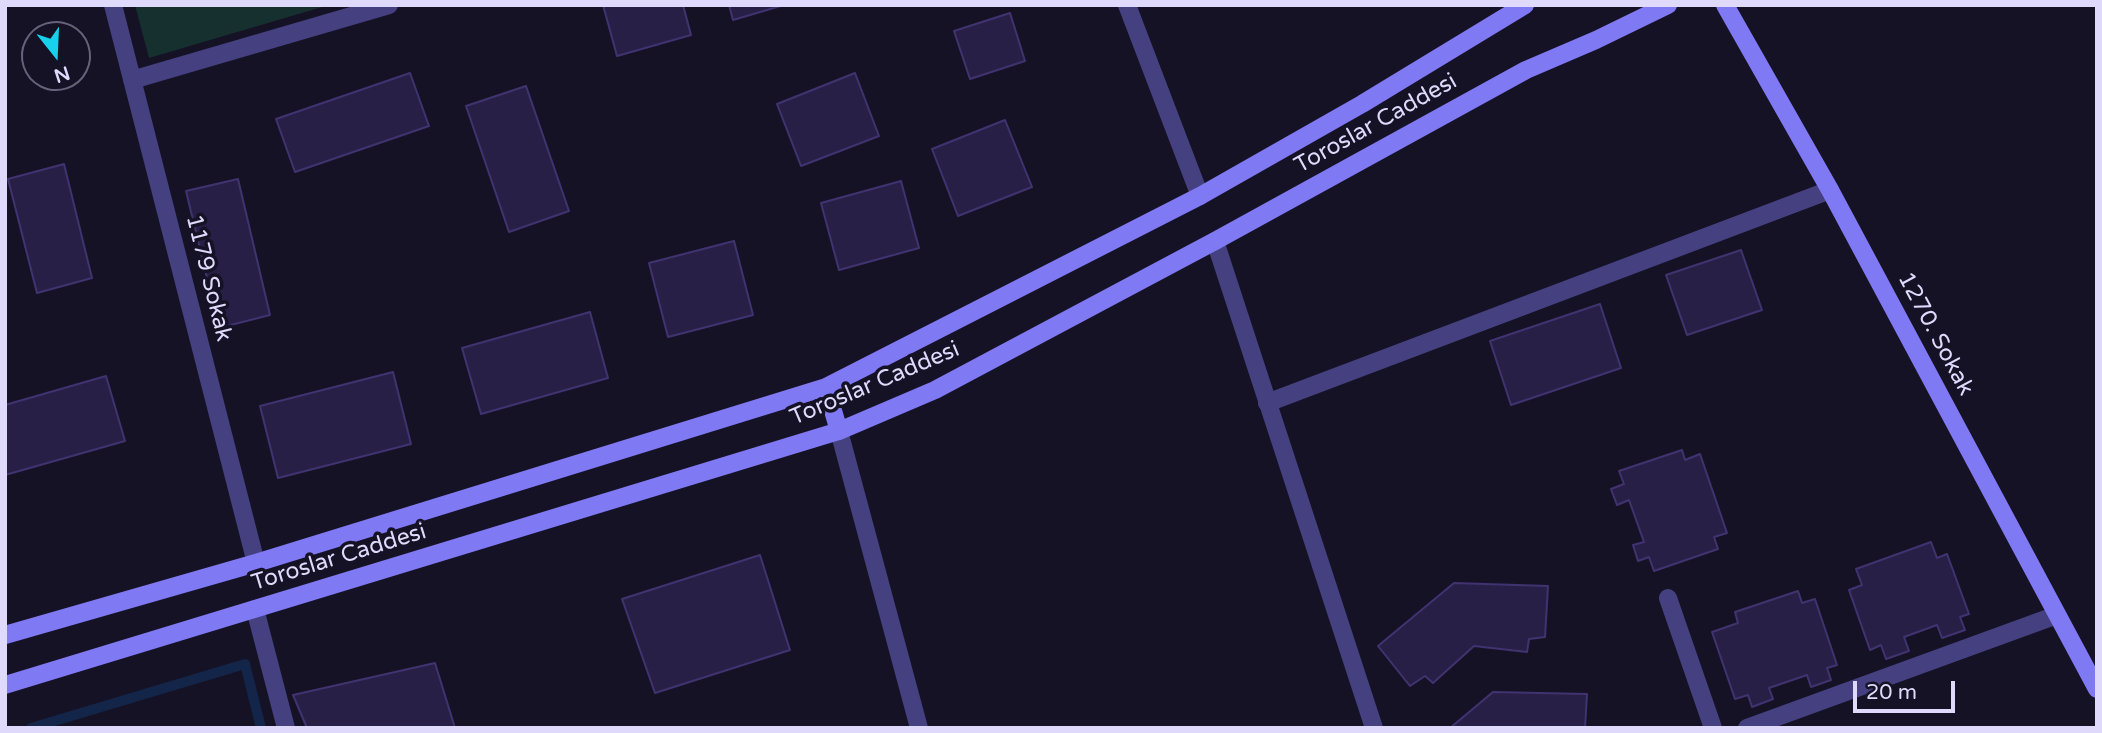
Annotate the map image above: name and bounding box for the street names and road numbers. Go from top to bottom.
street label: Toroslar Caddesi [1290,68,1462,180]
street label: 1179 Sokak [179,212,237,344]
street label: 1270. Sokak [1891,268,1979,400]
street label: Toroslar Caddesi [786,336,964,432]
street label: Toroslar Caddesi [248,518,430,598]

